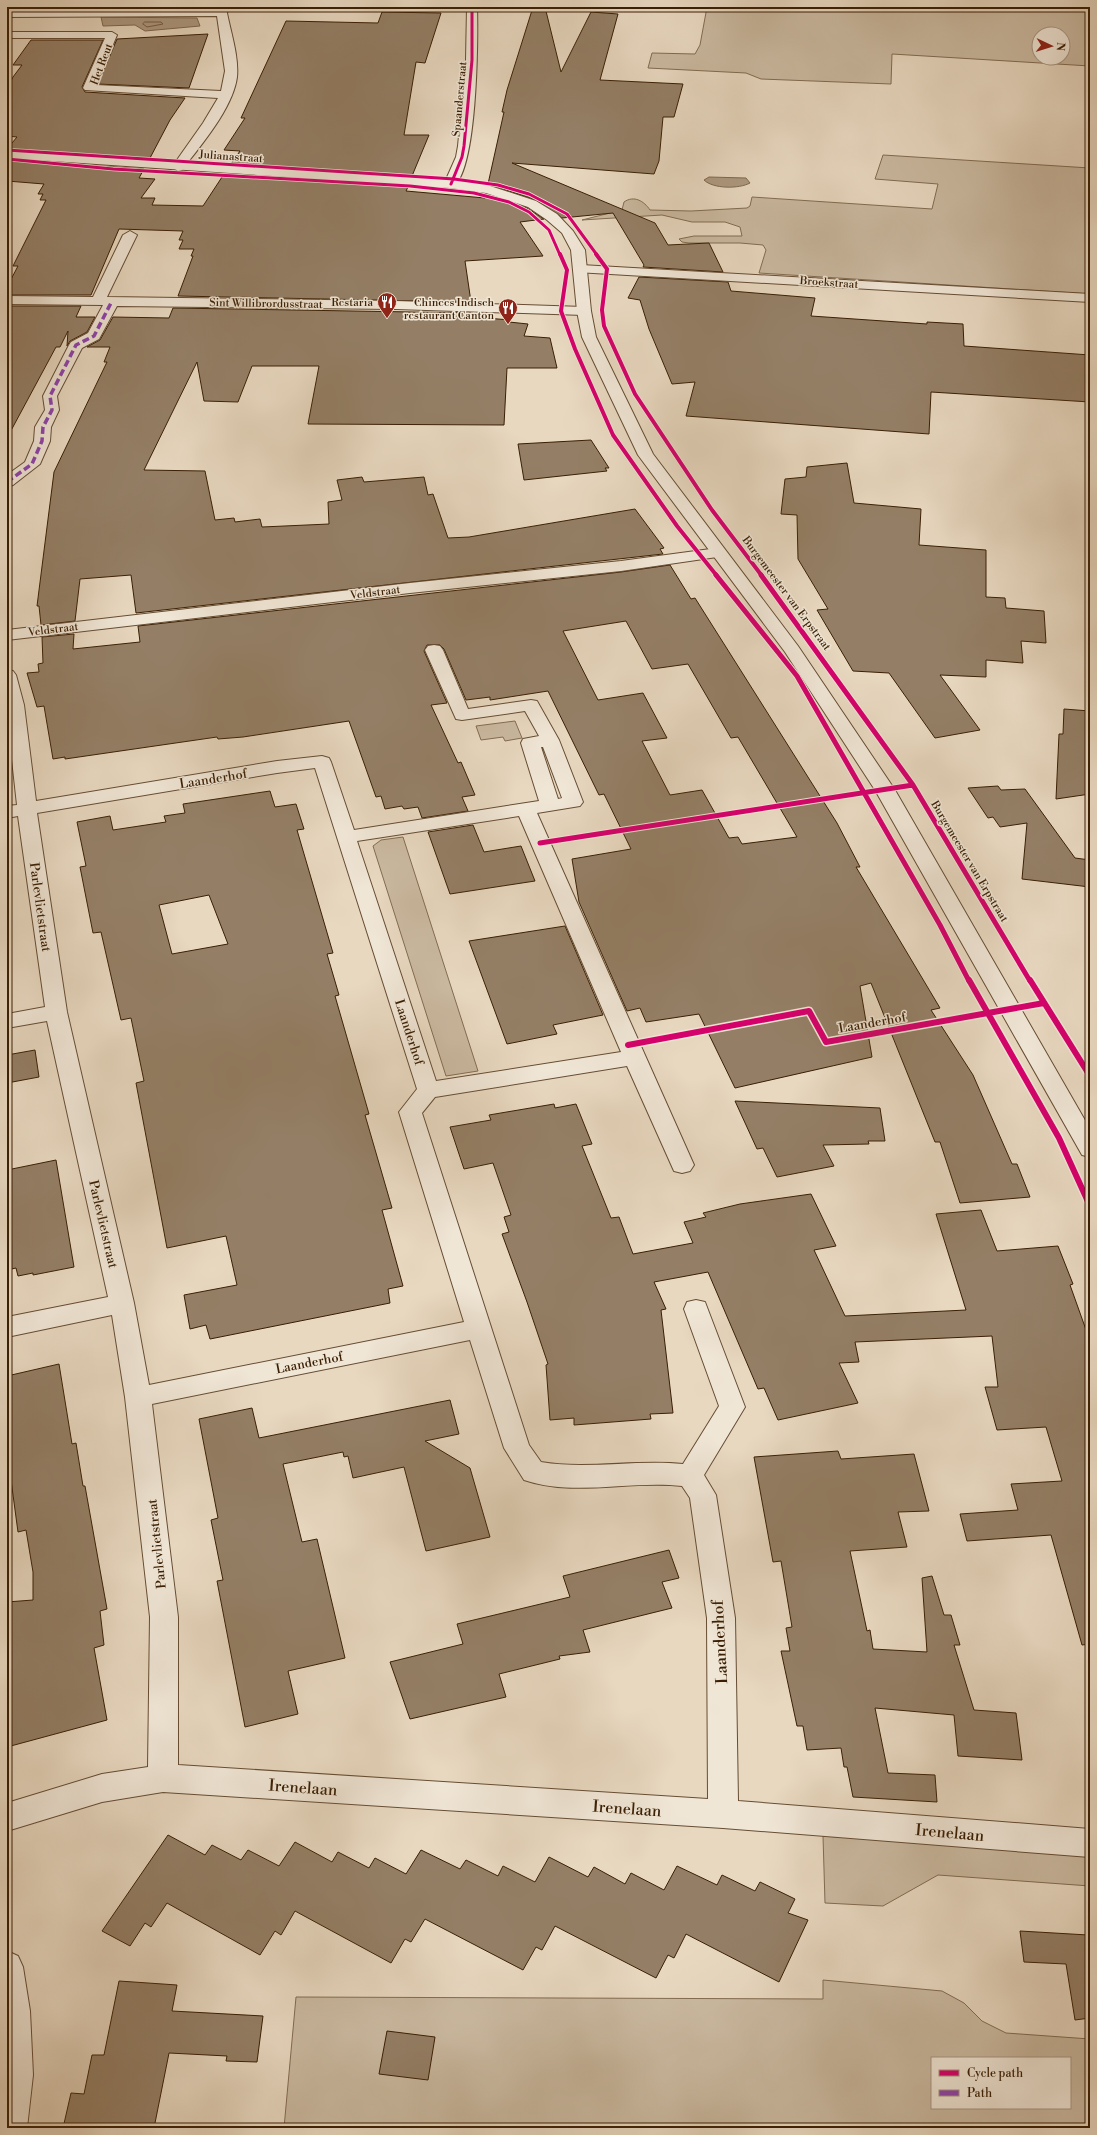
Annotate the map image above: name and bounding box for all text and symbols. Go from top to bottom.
north arrow [1031,26,1071,66]
street label: Het Reut [88,41,116,87]
text: N [1053,42,1067,52]
street label: Spaanderstraat [450,61,470,137]
street label: Julianastraat [197,148,263,166]
street label: Broekstraat [798,274,859,292]
restaurant icon: Restaria [376,291,398,319]
street label: Sint Willibrordusstraat [209,296,323,312]
place label: Restaria [331,296,373,310]
place label: Chinees Indisch restaurant Canton [404,296,494,323]
restaurant icon: Chinees Indisch restaurant Canton [497,297,519,325]
street label: Burgemeester van Erpstraat [738,533,834,653]
street label: Veldstraat [348,583,401,603]
street label: Veldstraat [26,620,79,640]
street label: Laanderhof [178,766,249,792]
street label: Burgemeester van Erpstraat [927,797,1011,925]
street label: Parlevlietstraat [26,861,54,953]
street label: Laanderhof [391,997,428,1069]
street label: Laanderhof [837,1009,909,1037]
street label: Parlevlietstraat [85,1179,121,1270]
street label: Laanderhof [274,1348,346,1377]
street label: Parlevlietstraat [144,1498,170,1590]
street label: Laanderhof [708,1598,732,1685]
street label: Irenelaan [268,1776,339,1800]
street label: Irenelaan [592,1797,663,1821]
street label: Irenelaan [915,1820,986,1846]
legend [931,2057,1071,2109]
text: Cycle path [967,2066,1023,2081]
text: Path [967,2086,992,2101]

